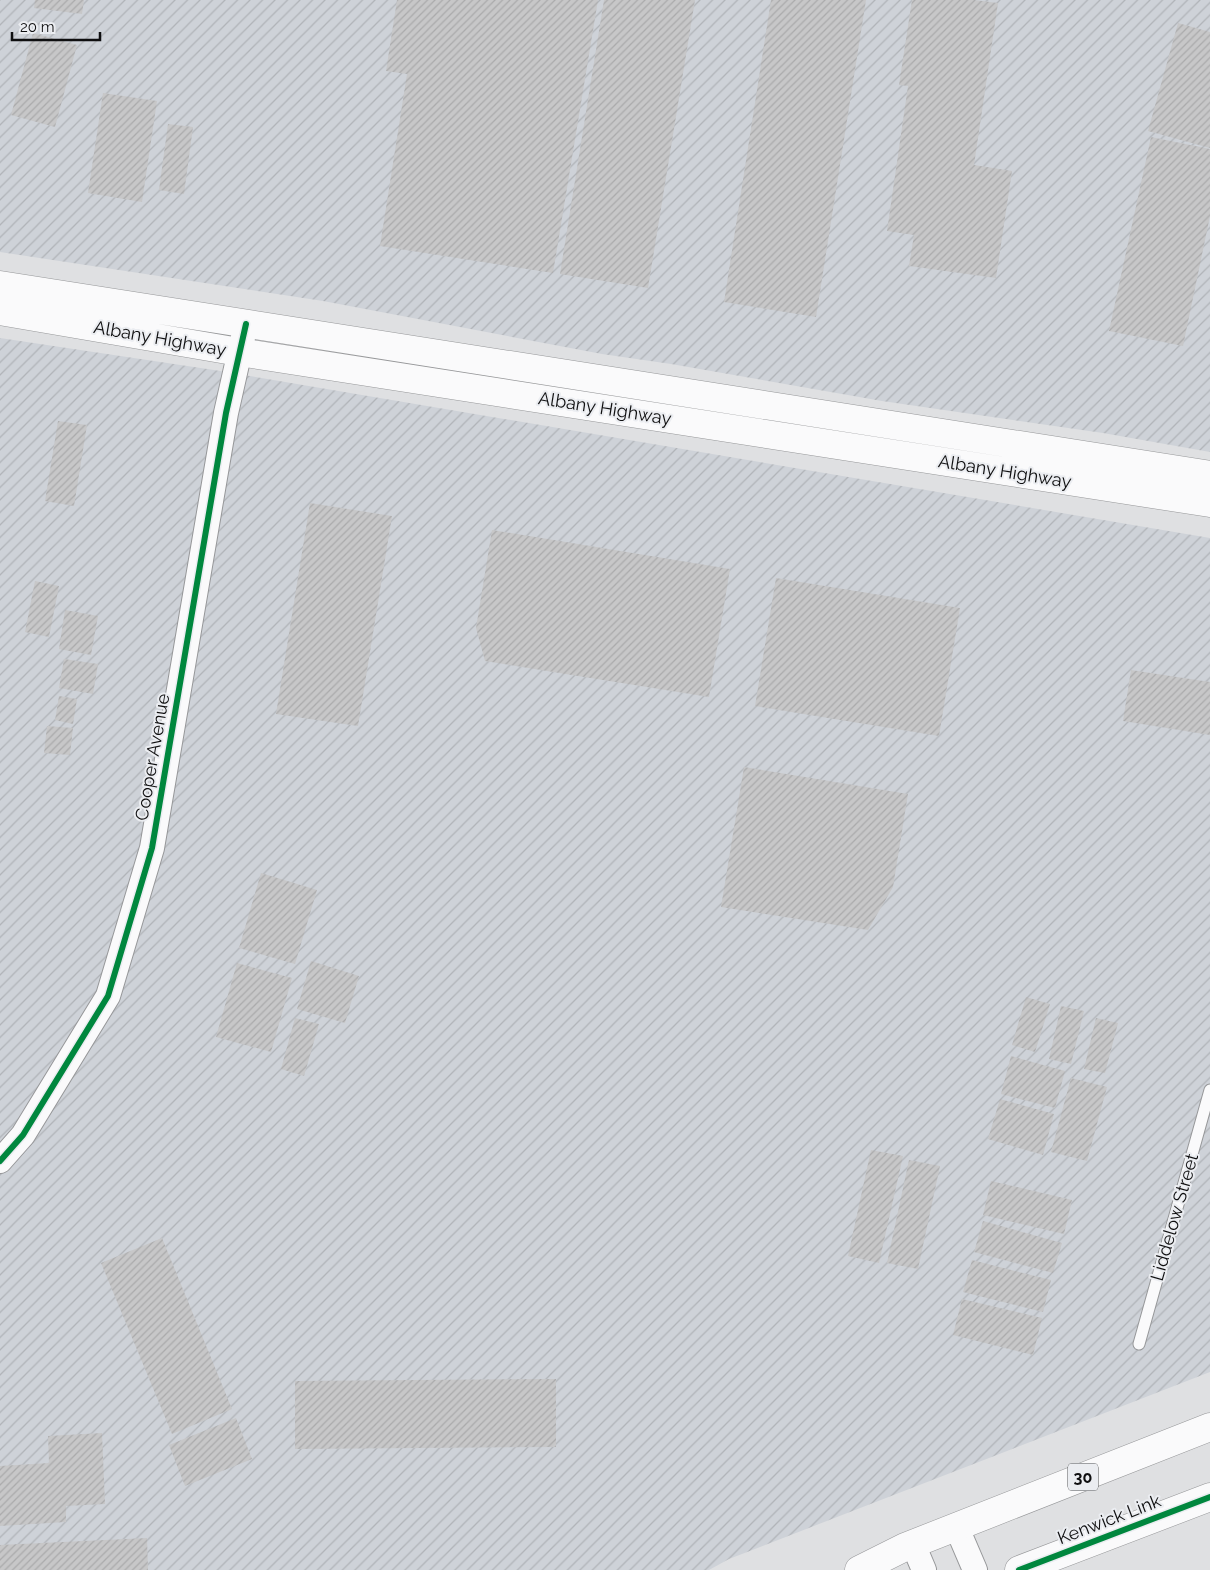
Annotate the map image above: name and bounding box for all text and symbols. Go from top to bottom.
scale bar [12,10,100,42]
text: 20 m [20,18,55,36]
street label: Albany Highway [92,316,228,360]
street label: Albany Highway [537,387,673,429]
street label: Albany Highway [937,450,1073,492]
street label: Cooper Avenue [130,691,174,822]
street label: Liddelow Street [1146,1151,1202,1283]
road number: 30 [1068,1464,1098,1490]
street label: Kenwick Link [1054,1490,1164,1548]

